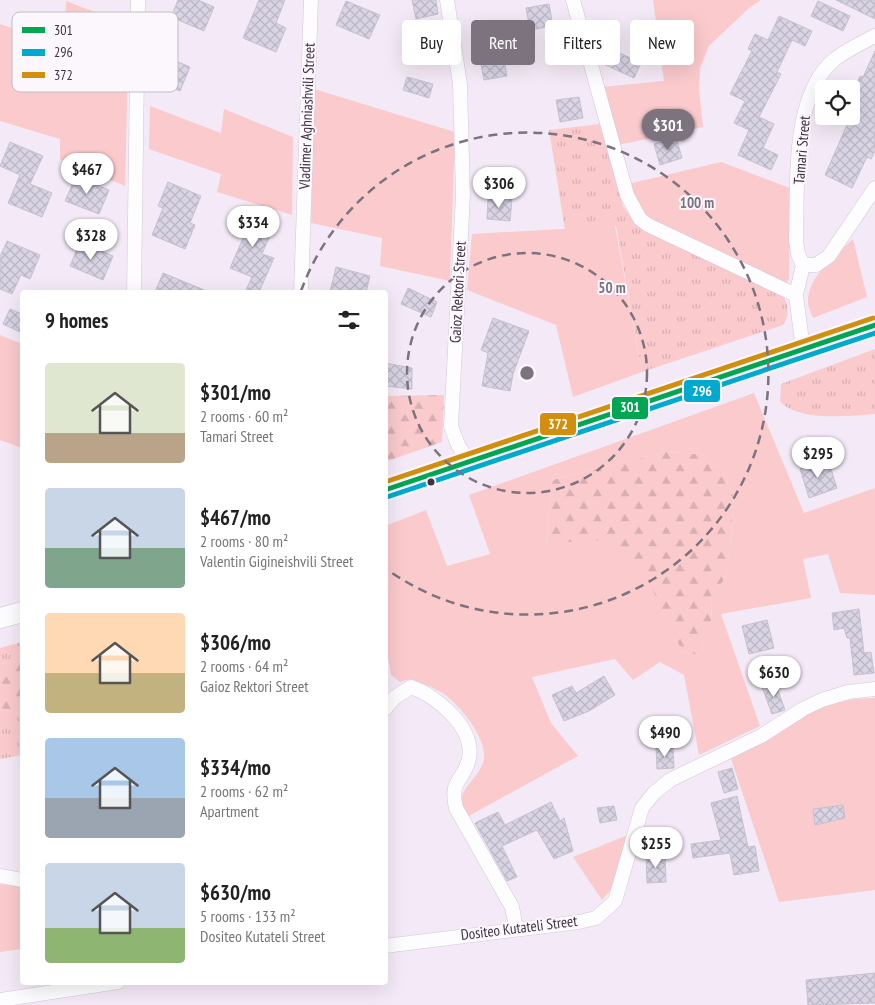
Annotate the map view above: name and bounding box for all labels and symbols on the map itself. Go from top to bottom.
legend [12,12,178,92]
text: 301 [54,21,73,39]
street label: Vladimer Aghniashvili Street [294,42,319,191]
text: 296 [54,43,73,61]
text: 372 [54,66,73,84]
pin: $301 [638,108,698,151]
street label: Tamari Street [789,115,814,185]
pin: $467 [57,152,117,195]
pin: $306 [469,166,529,209]
text: 100 m [680,193,714,212]
pin: $334 [223,206,283,248]
pin: $328 [61,218,121,261]
street label: Gaioz Rektori Street [445,241,470,343]
text: 50 m [598,278,626,297]
centre of rings [518,364,536,382]
line badge: 296 [683,379,721,403]
text: 296 [692,382,712,400]
line badge: 301 [611,396,649,420]
text: 301 [620,398,640,416]
line badge: 372 [539,412,577,436]
text: 372 [548,415,568,433]
pin: $295 [788,436,848,479]
unlabelled marker [426,477,436,487]
pin: $630 [744,656,804,698]
pin: $490 [635,716,695,758]
pin: $255 [626,826,686,869]
street label: Dositeo Kutateli Street [460,911,578,944]

